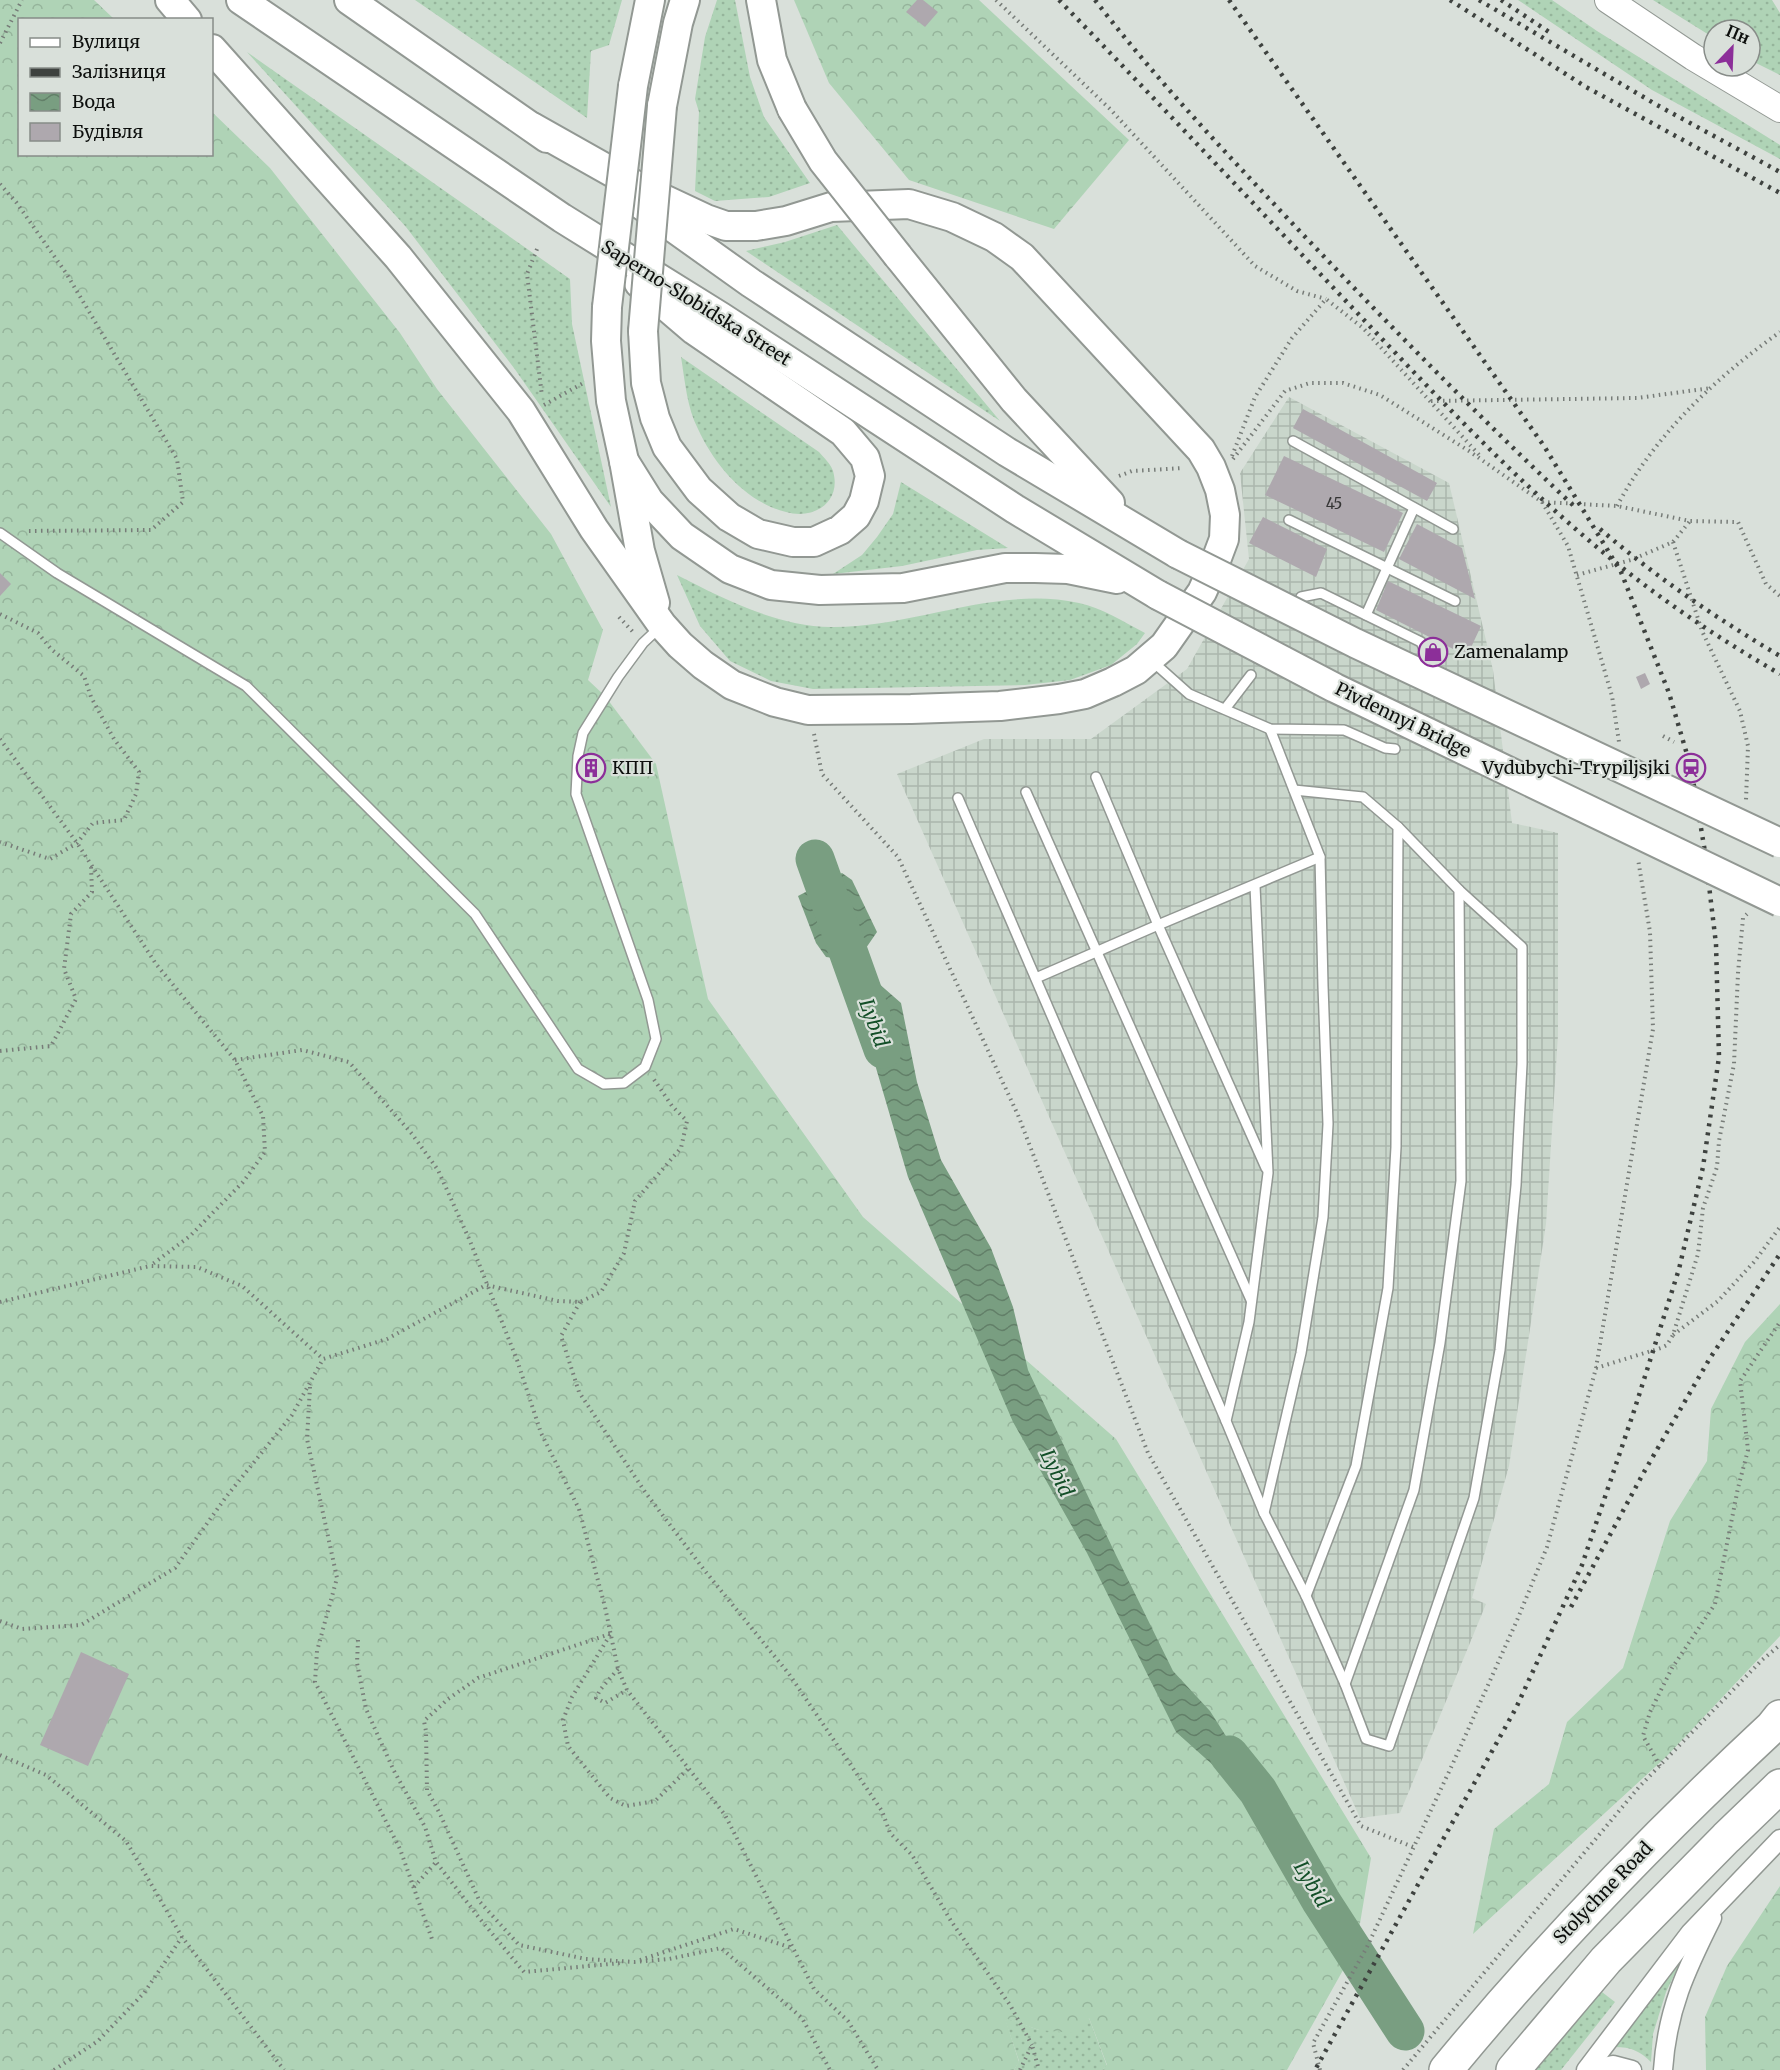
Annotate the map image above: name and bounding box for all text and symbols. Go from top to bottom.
legend [18,18,213,156]
north arrow [1702,18,1762,78]
text: Пн [1723,20,1753,48]
text: Вулиця [72,30,140,53]
text: Залізниця [72,60,166,83]
text: Вода [72,90,116,113]
text: Будівля [72,120,143,143]
street label: Saperno-Slobidska Street [597,235,795,371]
house number: 45 [1326,494,1342,513]
shop icon: Zamenalamp [1417,636,1449,668]
place label: Zamenalamp [1454,640,1568,663]
street label: Pivdennyi Bridge [1332,677,1475,762]
building icon: КПП [575,752,607,784]
station icon: Vydubychi-Trypiljsjki [1675,752,1707,784]
place label: КПП [612,756,653,779]
place label: Vydubychi-Trypiljsjki [1481,756,1670,779]
water label: Lybid [854,995,895,1051]
water label: Lybid [1035,1445,1080,1501]
street label: Stolychne Road [1548,1837,1657,1949]
water label: Lybid [1289,1856,1336,1912]

